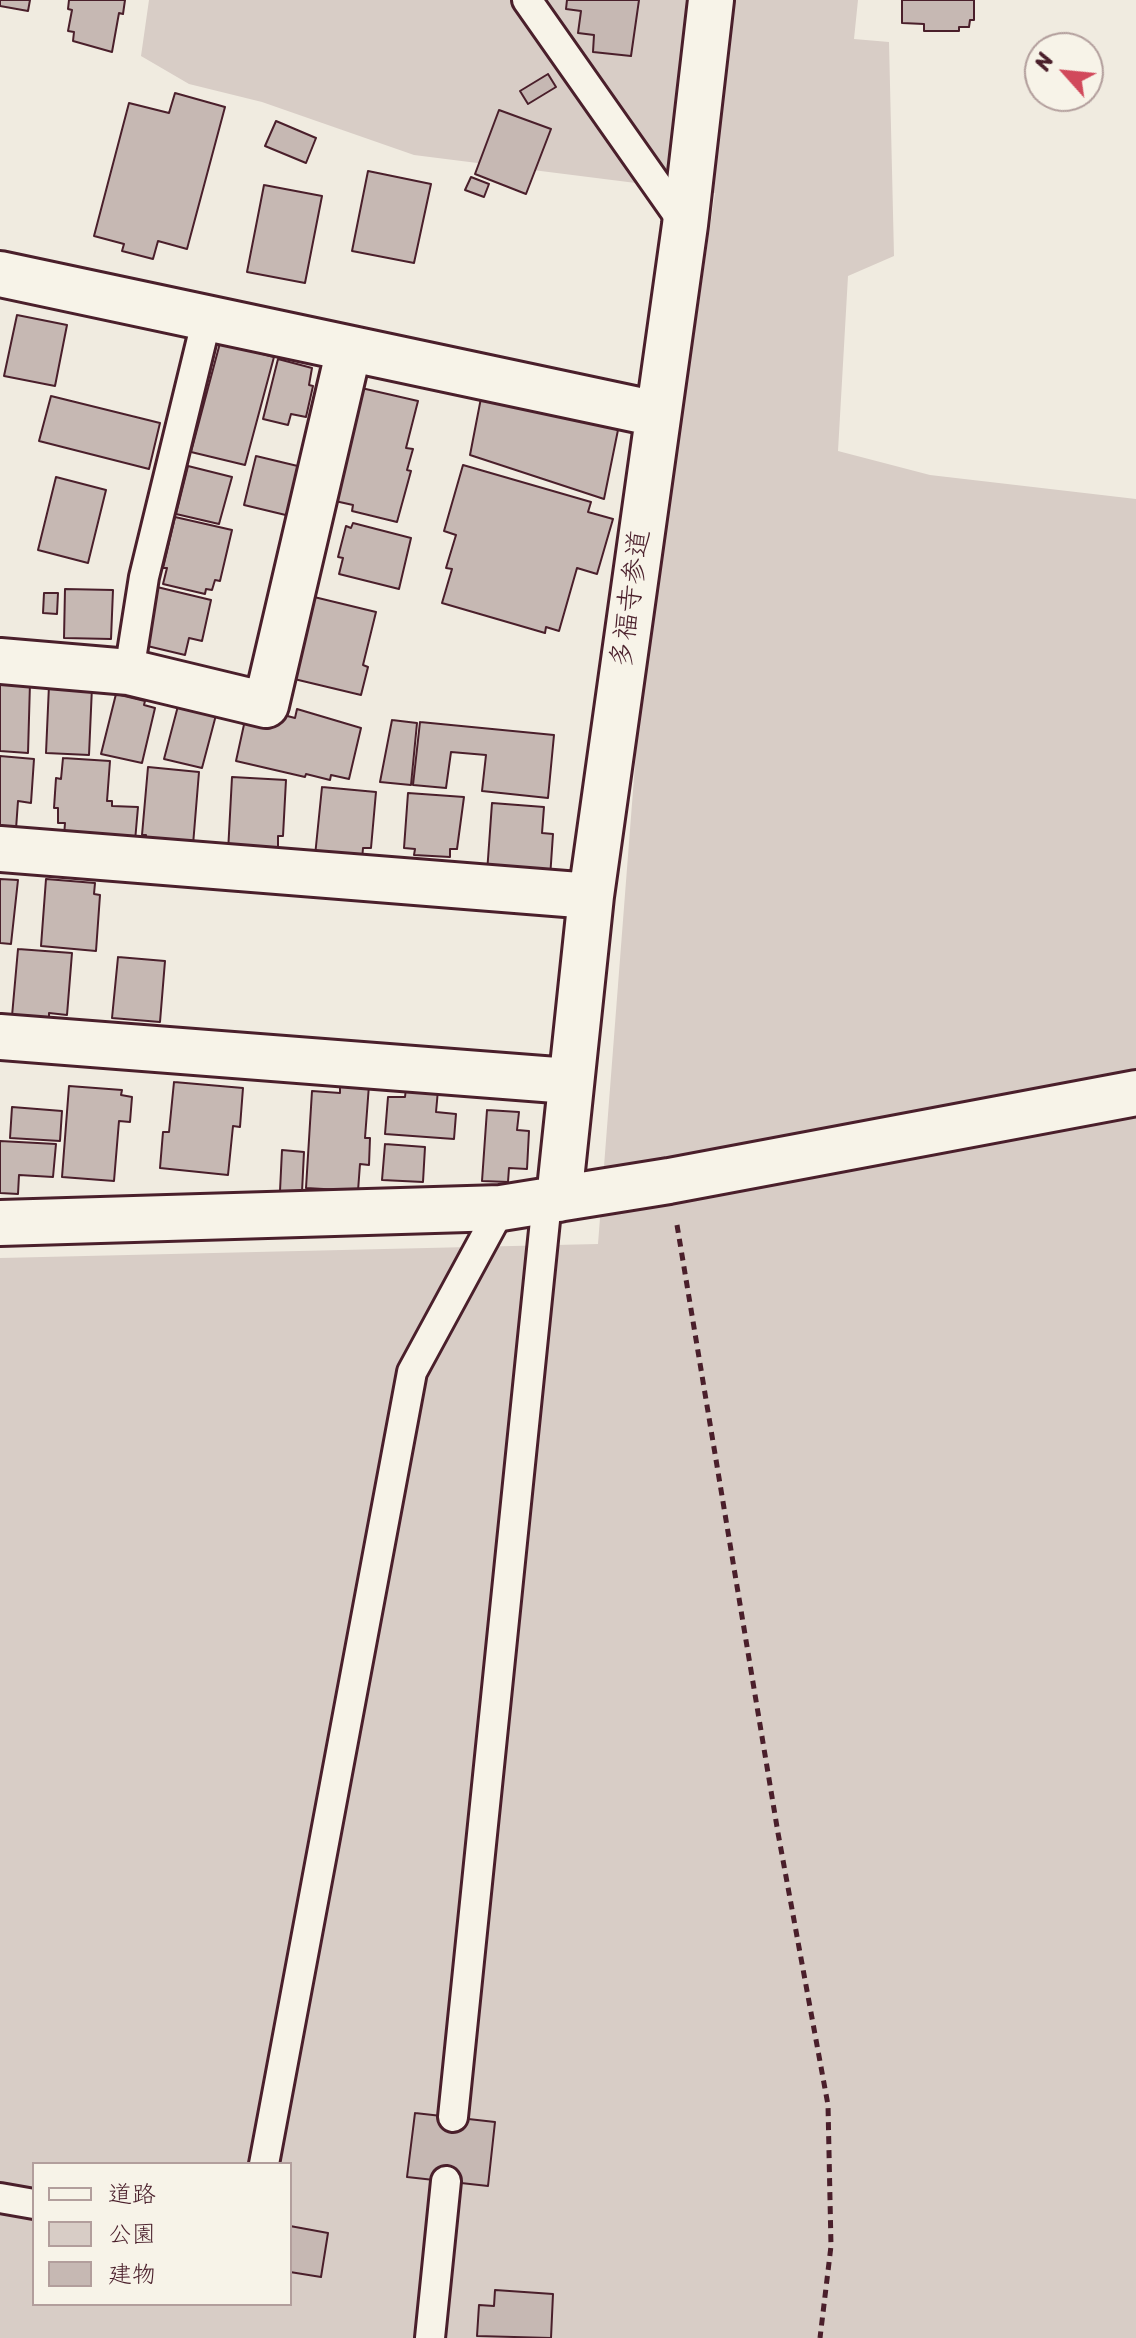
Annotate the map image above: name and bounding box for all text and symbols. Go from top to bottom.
north arrow [1024,32,1104,112]
text: N [1023,46,1065,77]
street label: 多福寺参道 [606,527,658,671]
legend [32,2162,292,2306]
text: 道路 [108,2173,156,2215]
text: 公園 [108,2213,156,2255]
text: 建物 [108,2253,156,2295]

